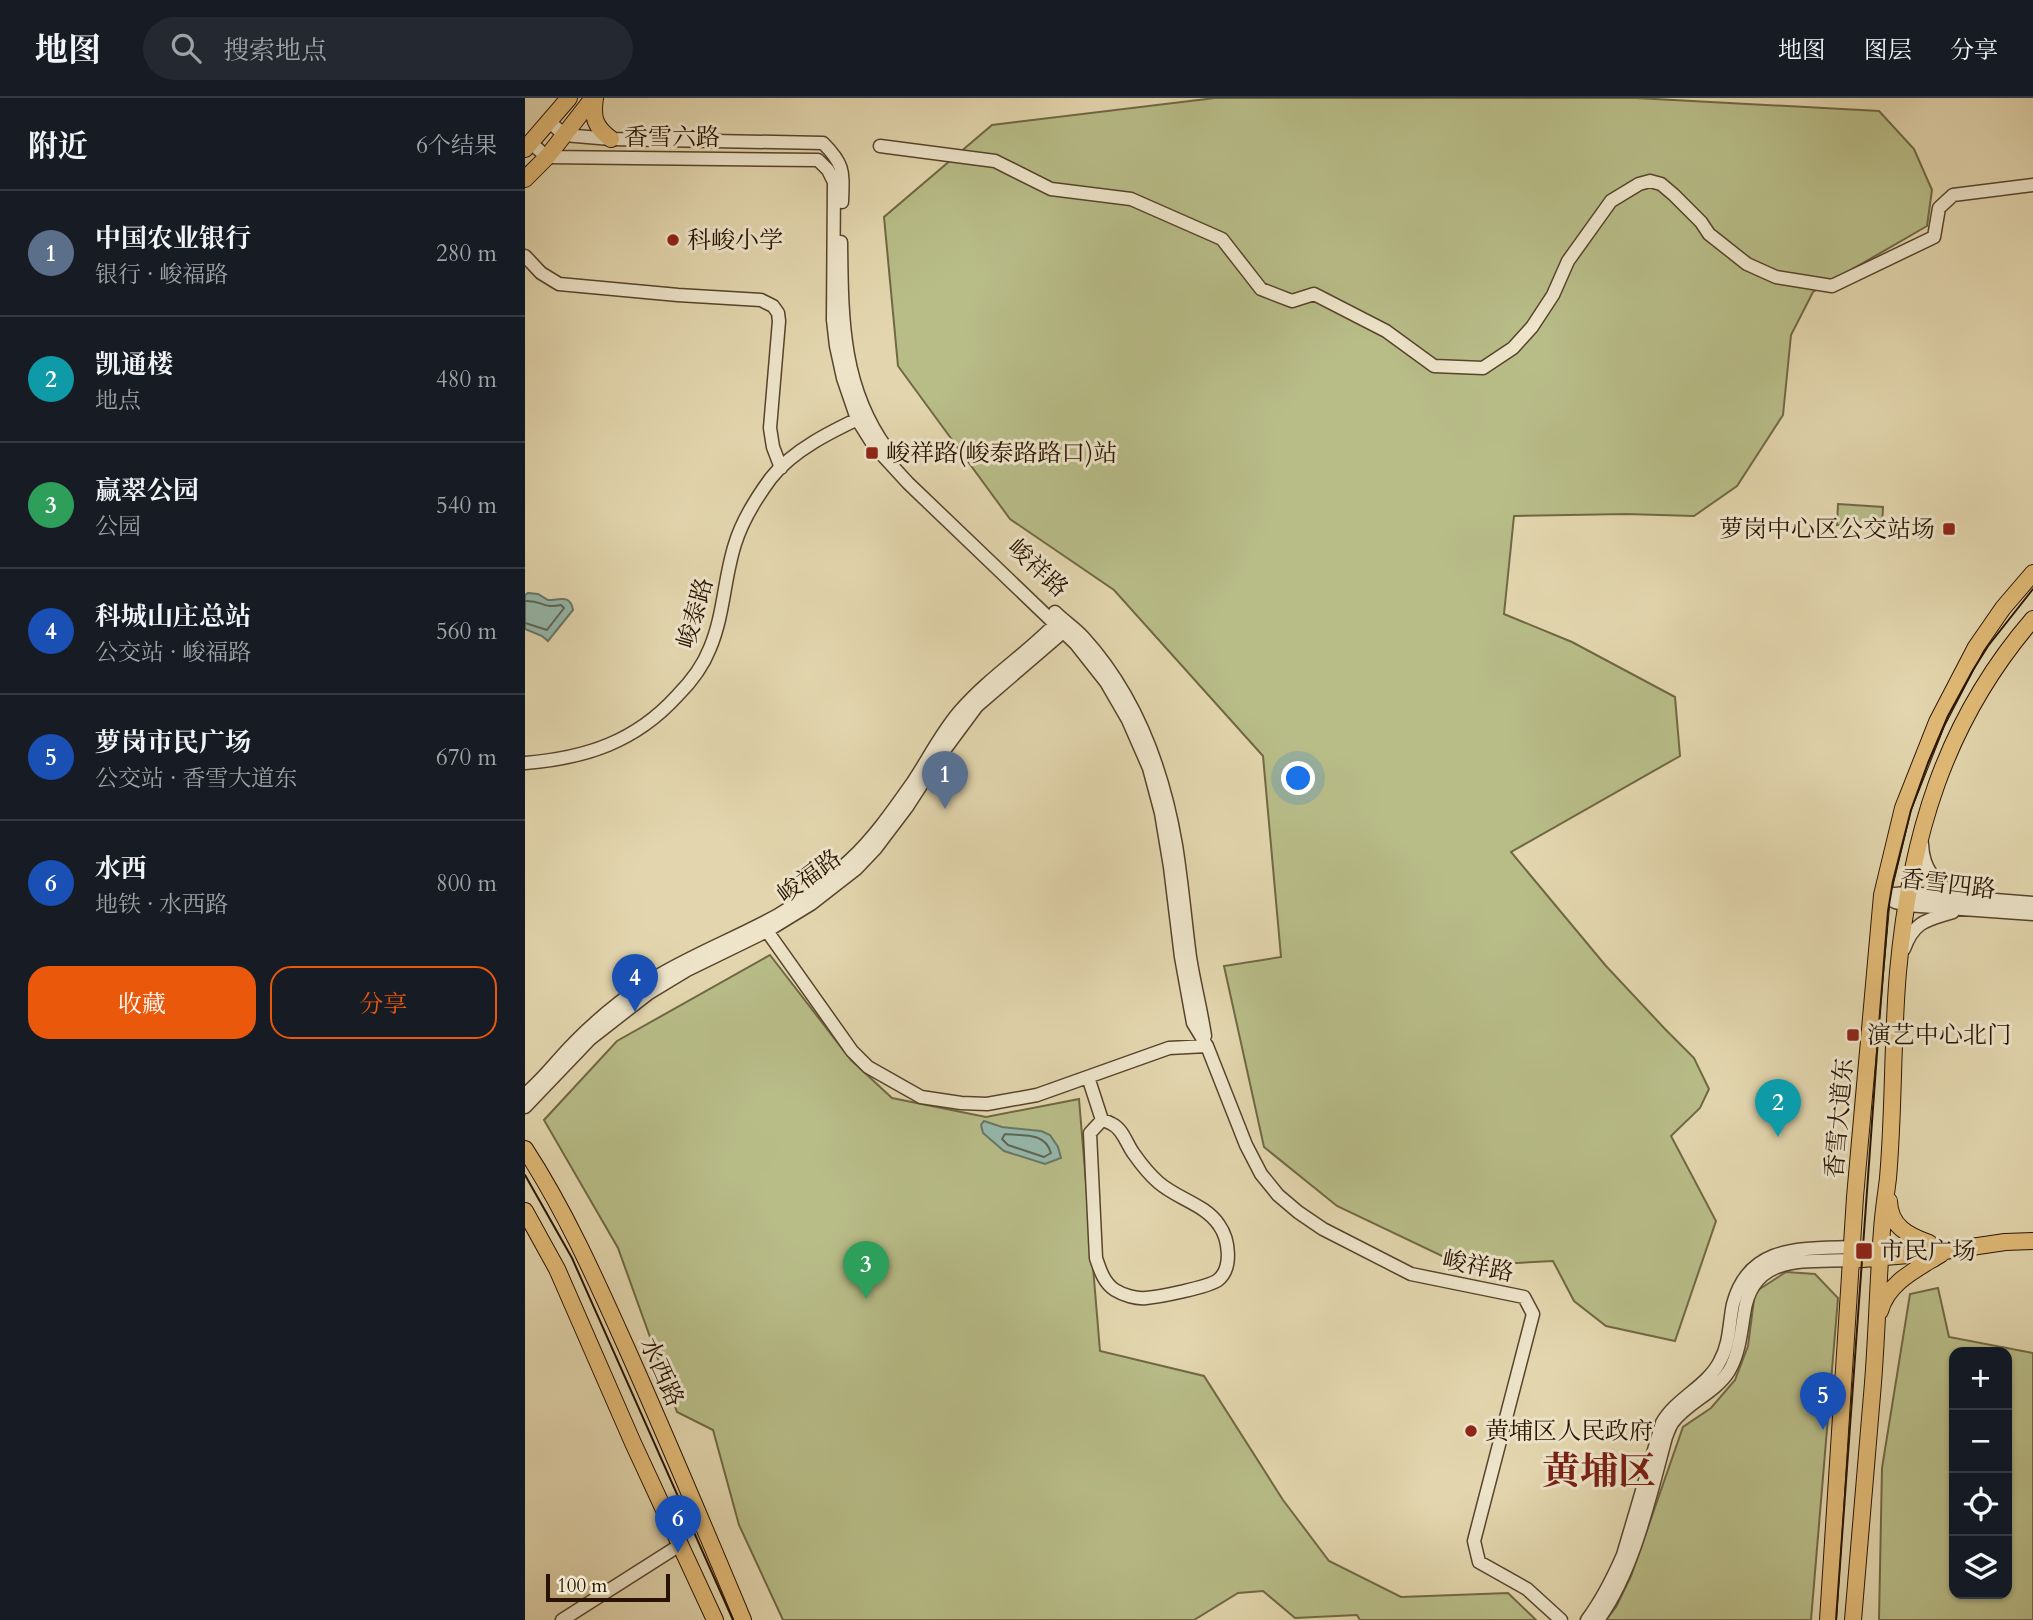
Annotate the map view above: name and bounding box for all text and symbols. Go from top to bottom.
search box [143,17,633,80]
text: 地图 [35,28,101,73]
icon: search [167,29,205,67]
text: 搜索地点 [223,33,327,68]
text: 地图 [1778,34,1826,67]
text: 图层 [1864,34,1912,67]
text: 分享 [1950,34,1998,67]
street label: 香雪六路 [624,121,720,154]
text: 附近 [28,126,88,167]
text: 6个结果 [416,130,497,161]
text: 中国农业银行 [95,221,251,256]
place label: 科峻小学 [687,224,783,257]
marker: 科峻小学 [665,232,681,248]
text: 1 [45,238,57,269]
text: 280 m [436,238,497,269]
text: 银行 · 峻福路 [95,259,228,290]
text: 凯通楼 [95,347,173,382]
text: 2 [45,364,57,395]
text: 480 m [436,364,497,395]
text: 地点 [95,385,141,416]
place label: 峻祥路(峻泰路路口)站 [886,437,1117,470]
marker: 峻祥路(峻泰路路口)站 [864,445,880,461]
text: 赢翠公园 [95,473,199,508]
text: 3 [45,490,57,521]
text: 540 m [436,490,497,521]
text: 公园 [95,511,141,542]
place label: 萝岗中心区公交站场 [1719,513,1935,546]
marker: 萝岗中心区公交站场 [1941,521,1957,537]
street label: 峻祥路 [1000,532,1075,605]
street label: 峻泰路 [670,574,721,652]
text: 科城山庄总站 [95,599,251,634]
text: 4 [45,616,57,647]
text: 560 m [436,616,497,647]
text: 公交站 · 峻福路 [95,637,251,668]
text: 萝岗市民广场 [95,725,251,760]
text: 5 [45,742,57,773]
text: 670 m [436,742,497,773]
pin: 1 [922,751,968,809]
your location [1281,761,1315,795]
text: 公交站 · 香雪大道东 [95,763,297,794]
street label: 峻福路 [770,842,848,911]
text: 水西 [95,851,147,886]
street label: 香雪四路 [1898,862,1998,907]
text: 6 [45,868,57,899]
text: 800 m [436,868,497,899]
text: 地铁 · 水西路 [95,889,228,920]
pin: 4 [612,954,658,1012]
button: 收藏 [28,966,256,1039]
button: 分享 [270,966,497,1039]
place label: 演艺中心北门 [1867,1019,2011,1052]
marker: 演艺中心北门 [1845,1027,1861,1043]
street label: 香雪大道东 [1818,1057,1861,1179]
pin: 2 [1755,1079,1801,1137]
place label: 市民广场 [1880,1235,1976,1268]
pin: 3 [843,1241,889,1299]
marker: 市民广场 [1854,1241,1874,1261]
street label: 峻祥路 [1439,1243,1516,1290]
street label: 水西路 [632,1333,691,1412]
map controls [1949,1347,2012,1599]
button: + [1949,1347,2012,1410]
pin: 5 [1800,1372,1846,1430]
button: − [1949,1410,2012,1473]
place label: 黄埔区人民政府 [1485,1415,1653,1448]
marker: 黄埔区人民政府 [1463,1423,1479,1439]
district label: 黄埔区 [1542,1446,1656,1498]
button: locate [1949,1473,2012,1536]
pin: 6 [655,1495,701,1553]
button: layers [1949,1536,2012,1599]
scale bar [546,1571,670,1603]
text: 100 m [557,1573,607,1599]

